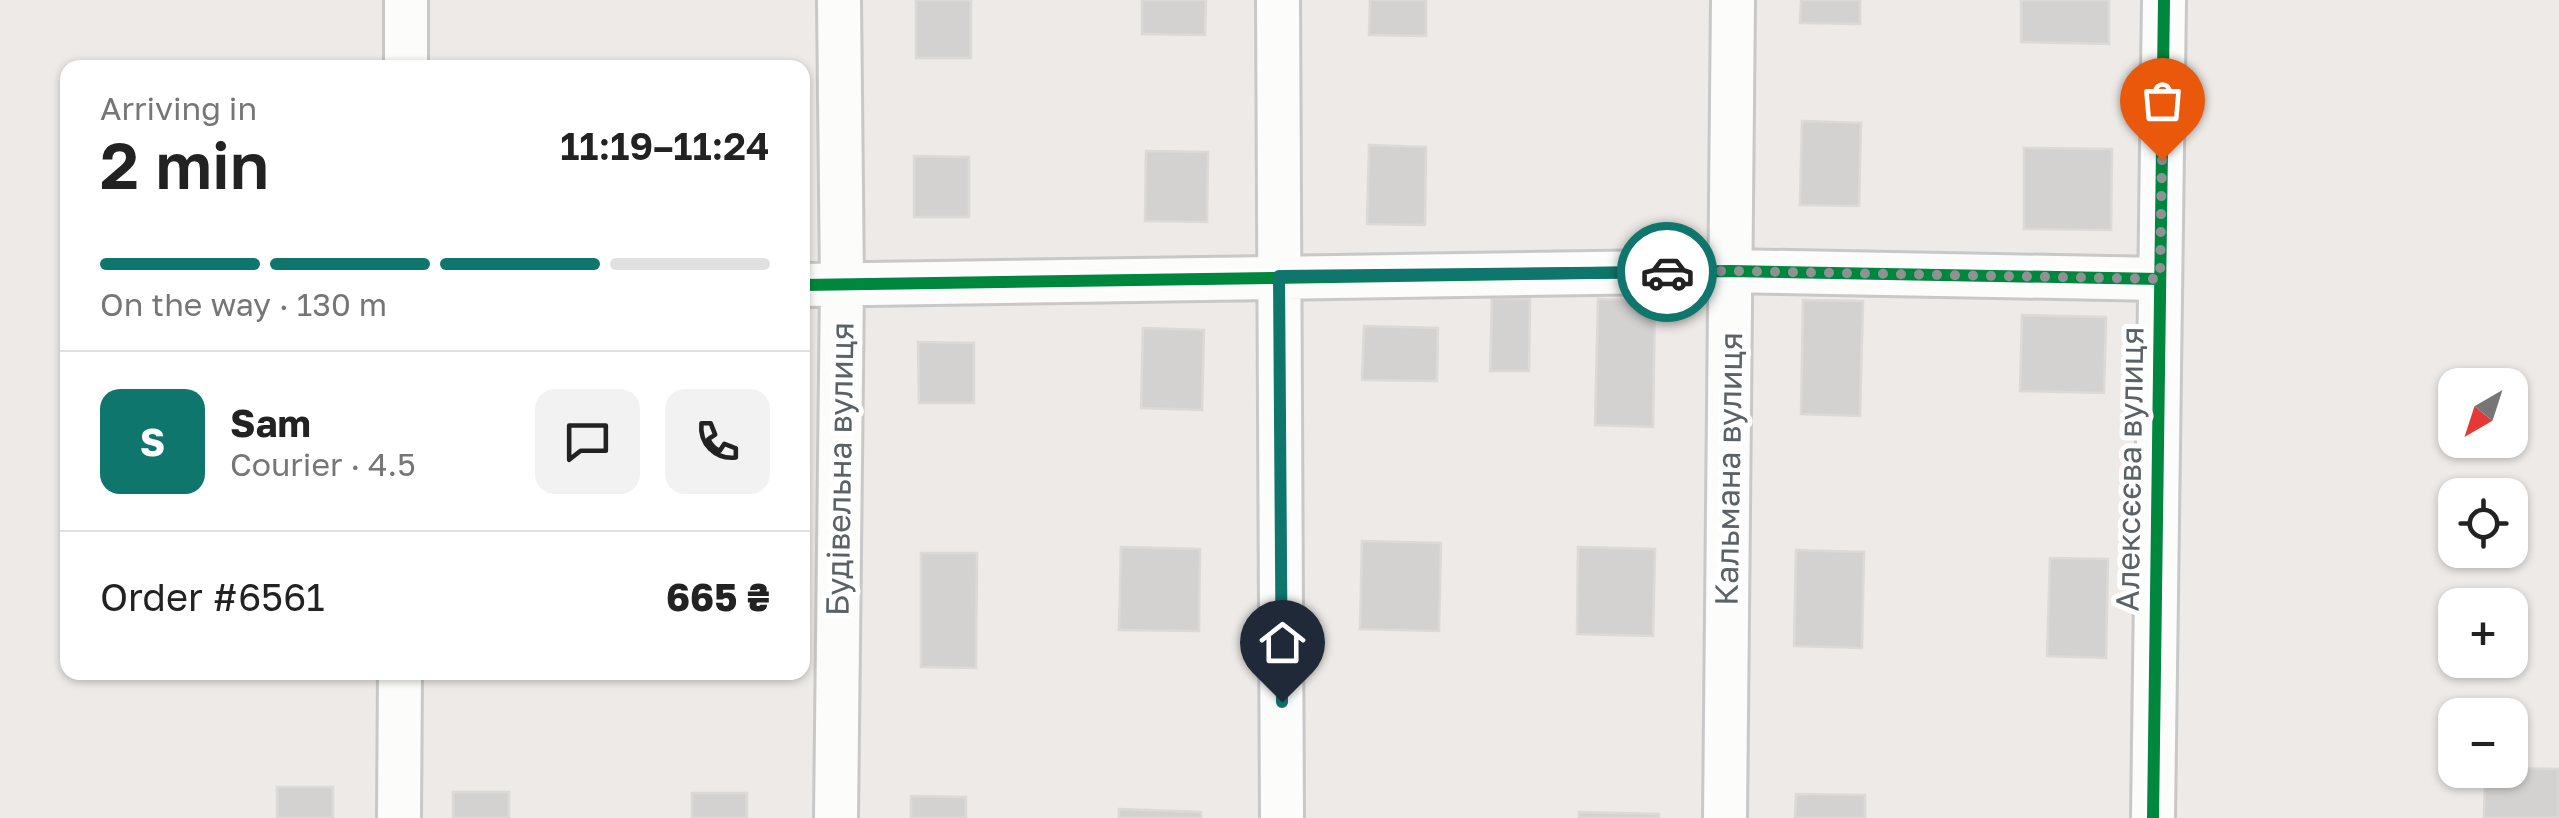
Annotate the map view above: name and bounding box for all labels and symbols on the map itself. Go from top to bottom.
pin [2120,58,2205,161]
courier [1617,222,1717,322]
street label: Будівельна вулиця [817,322,861,616]
street label: Алексєєва вулиця [2108,326,2150,612]
street label: Кальмана вулиця [1707,332,1749,606]
north arrow [2438,368,2528,458]
pin [1240,600,1325,703]

